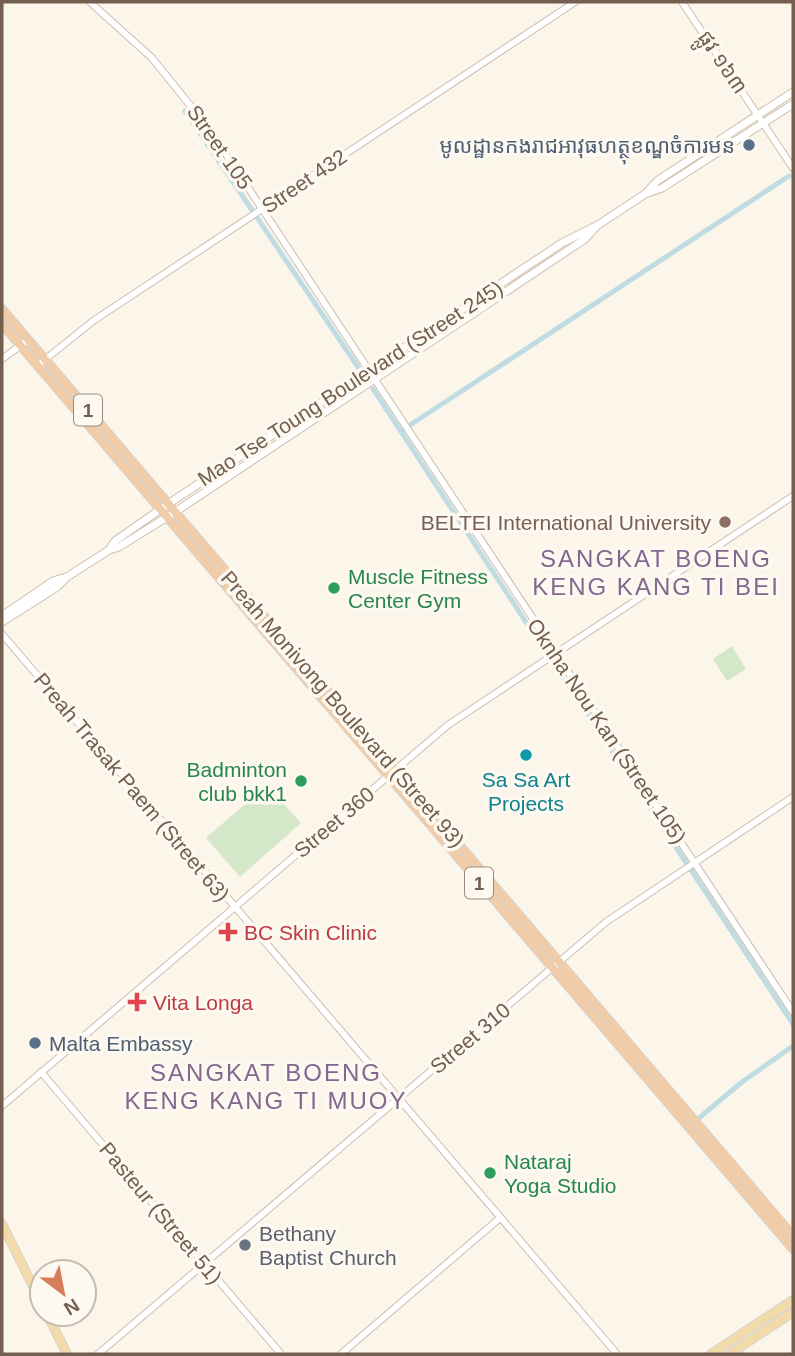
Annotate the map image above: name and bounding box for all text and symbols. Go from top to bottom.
street label: ផ្លូវ ១៦៣ [687,26,752,102]
street label: Street 105 [183,101,257,193]
place label: មូលដ្ឋានកងរាជអាវុធហត្ថុខណ្ឌចំការមន [440,134,735,165]
marker: មូលដ្ឋានកងរាជអាវុធហត្ថុខណ្ឌចំការមន [741,137,757,153]
street label: Street 432 [257,144,351,218]
street label: Mao Tse Toung Boulevard (Street 245) [193,276,507,490]
road number: 1 [74,394,102,426]
place label: BELTEI International University [421,511,711,534]
marker: BELTEI International University [717,514,733,530]
district label: SANGKAT BOENG KENG KANG TI BEI [532,545,780,600]
place label: Muscle Fitness Center Gym [348,565,488,612]
street label: Preah Monivong Boulevard (Street 93) [217,566,469,852]
marker: Muscle Fitness Center Gym [326,580,342,596]
street label: Oknha Nou Kan (Street 105) [523,614,691,848]
street label: Preah Trasak Paem (Street 63) [30,668,234,906]
marker: Sa Sa Art Projects [518,747,534,763]
place label: Badminton club bkk1 [187,758,287,805]
place label: Sa Sa Art Projects [482,768,571,815]
marker: Badminton club bkk1 [293,773,309,789]
street label: Street 360 [289,782,379,862]
road number: 1 [465,868,493,898]
place label: BC Skin Clinic [244,921,377,944]
marker: BC Skin Clinic [218,922,238,942]
place label: Vita Longa [153,991,253,1014]
marker: Vita Longa [127,992,147,1012]
street label: Street 310 [425,998,515,1078]
place label: Malta Embassy [49,1032,193,1055]
marker: Malta Embassy [27,1035,43,1051]
district label: SANGKAT BOENG KENG KANG TI MUOY [125,1059,407,1114]
street label: Pasteur (Street 51) [95,1138,227,1288]
place label: Nataraj Yoga Studio [504,1150,617,1197]
marker: Nataraj Yoga Studio [482,1165,498,1181]
place label: Bethany Baptist Church [259,1222,397,1269]
marker: Bethany Baptist Church [237,1237,253,1253]
north arrow [28,1258,98,1328]
text: N [60,1294,83,1320]

